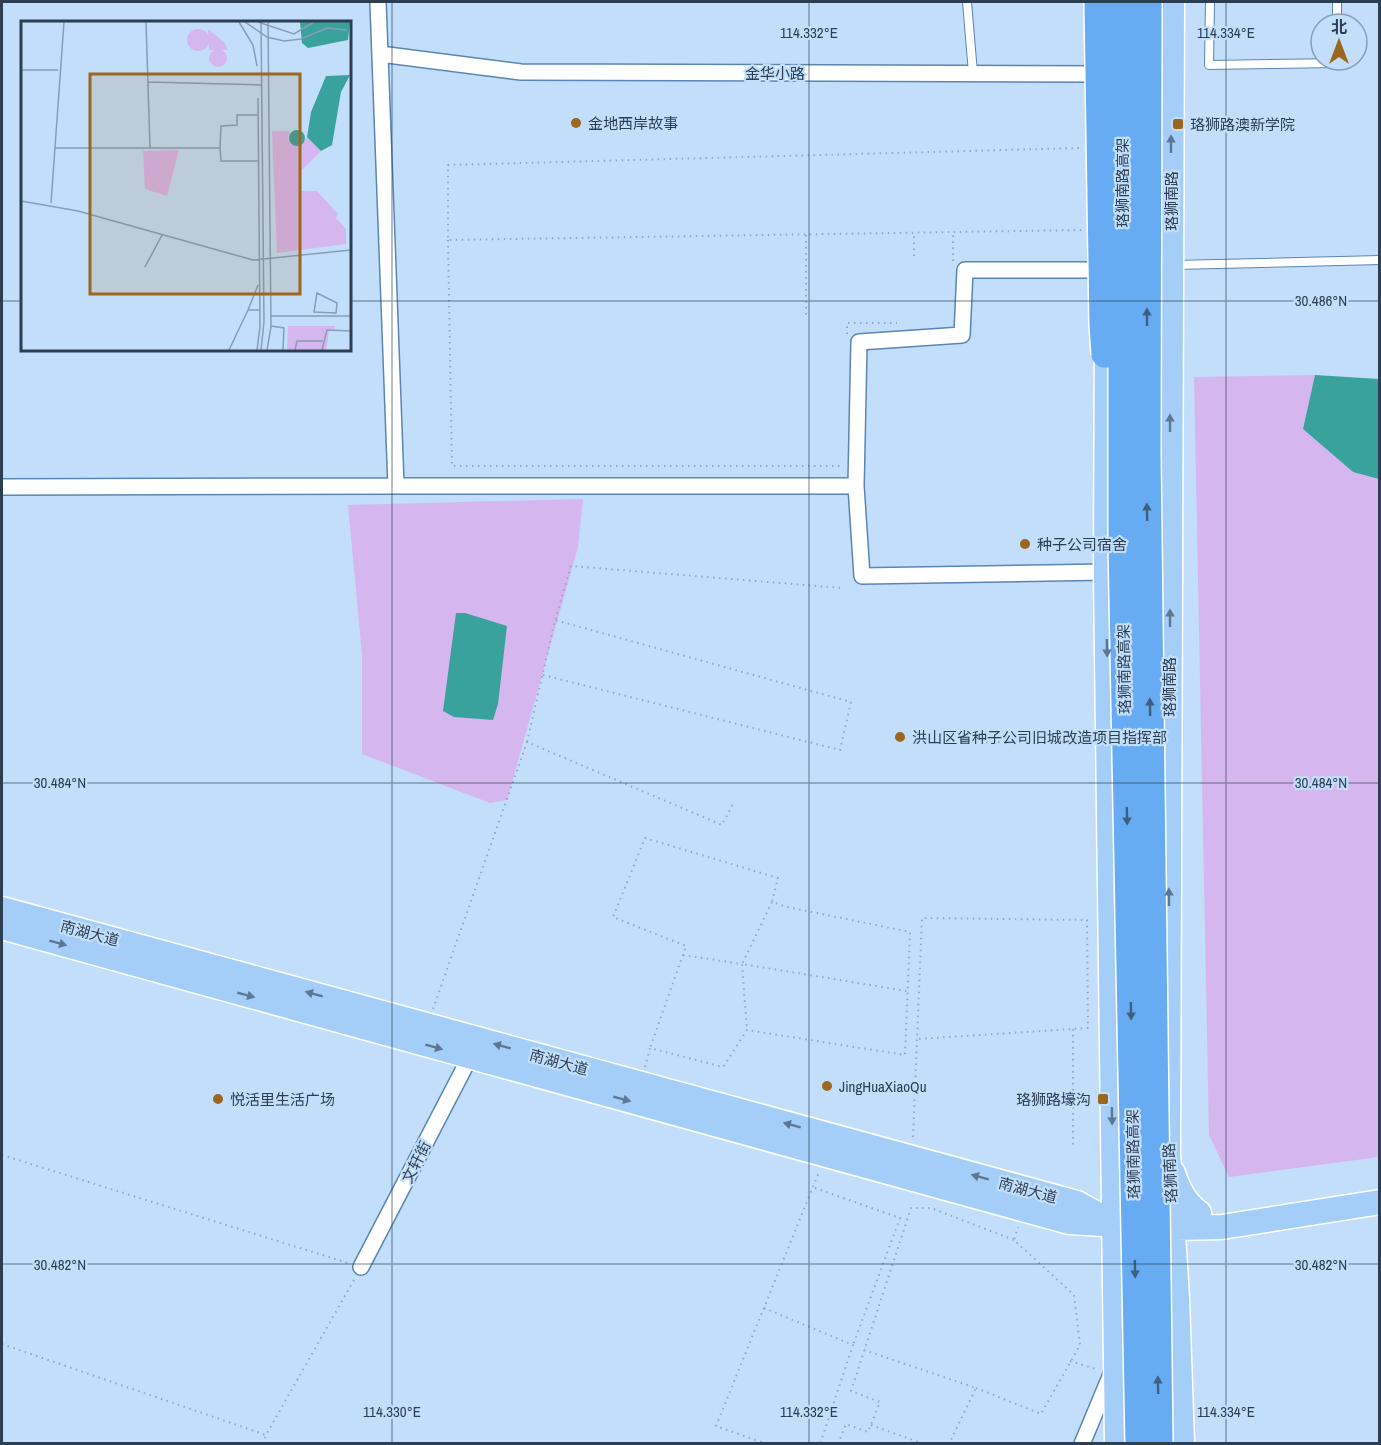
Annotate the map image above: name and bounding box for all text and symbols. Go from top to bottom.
north arrow [1309,12,1369,72]
text: 北 [1331,16,1347,38]
inset map [21,21,351,351]
text: 114.332°E [780,22,838,43]
text: 114.334°E [1197,22,1255,43]
street label: 金华小路 [745,63,805,84]
place label: 金地西岸故事 [588,113,678,134]
place label: 珞狮路澳新学院 [1190,114,1295,135]
marker: 金地西岸故事 [569,116,583,130]
marker: 珞狮路澳新学院 [1171,117,1185,131]
one-way arrow [1166,134,1176,153]
street label: 珞狮南路高架 [1112,138,1133,228]
street label: 珞狮南路 [1161,171,1182,231]
text: 30.486°N [1295,290,1347,311]
one-way arrow [1142,308,1152,327]
one-way arrow [1165,413,1175,432]
one-way arrow [1142,503,1152,522]
place label: 种子公司宿舍 [1037,534,1127,555]
marker: 种子公司宿舍 [1018,537,1032,551]
one-way arrow [1165,608,1175,627]
street label: 珞狮南路高架 [1113,624,1135,714]
one-way arrow [1102,638,1111,657]
street label: 珞狮南路 [1159,657,1180,717]
one-way arrow [1145,698,1155,717]
place label: 洪山区省种子公司旧城改造项目指挥部 [912,727,1167,748]
marker: 洪山区省种子公司旧城改造项目指挥部 [893,730,907,744]
text: 30.484°N [34,772,86,793]
text: 30.484°N [1295,772,1347,793]
one-way arrow [1122,806,1132,825]
one-way arrow [1164,887,1174,906]
street label: 南湖大道 [58,915,122,951]
one-way arrow [49,938,67,948]
one-way arrow [305,989,323,999]
one-way arrow [237,991,255,1000]
one-way arrow [1126,1001,1135,1020]
one-way arrow [493,1041,511,1050]
one-way arrow [425,1043,443,1052]
street label: 南湖大道 [527,1044,591,1080]
place label: JingHuaXiaoQu [839,1076,927,1097]
marker: JingHuaXiaoQu [820,1079,834,1093]
place label: 悦活里生活广场 [230,1089,335,1110]
place label: 珞狮路壕沟 [1016,1089,1091,1110]
marker: 悦活里生活广场 [211,1092,225,1106]
marker: 珞狮路壕沟 [1096,1092,1110,1106]
one-way arrow [613,1095,631,1104]
one-way arrow [1107,1106,1117,1125]
street label: 珞狮南路高架 [1122,1109,1144,1199]
one-way arrow [782,1120,800,1129]
street label: 文轩街 [396,1137,436,1187]
street label: 珞狮南路 [1158,1142,1182,1204]
one-way arrow [971,1171,989,1181]
street label: 南湖大道 [996,1172,1060,1208]
text: 30.482°N [34,1254,86,1275]
text: 30.482°N [1295,1254,1347,1275]
one-way arrow [1131,1259,1140,1278]
one-way arrow [1153,1376,1163,1395]
text: 114.330°E [363,1401,421,1422]
text: 114.332°E [780,1401,838,1422]
text: 114.334°E [1197,1401,1255,1422]

